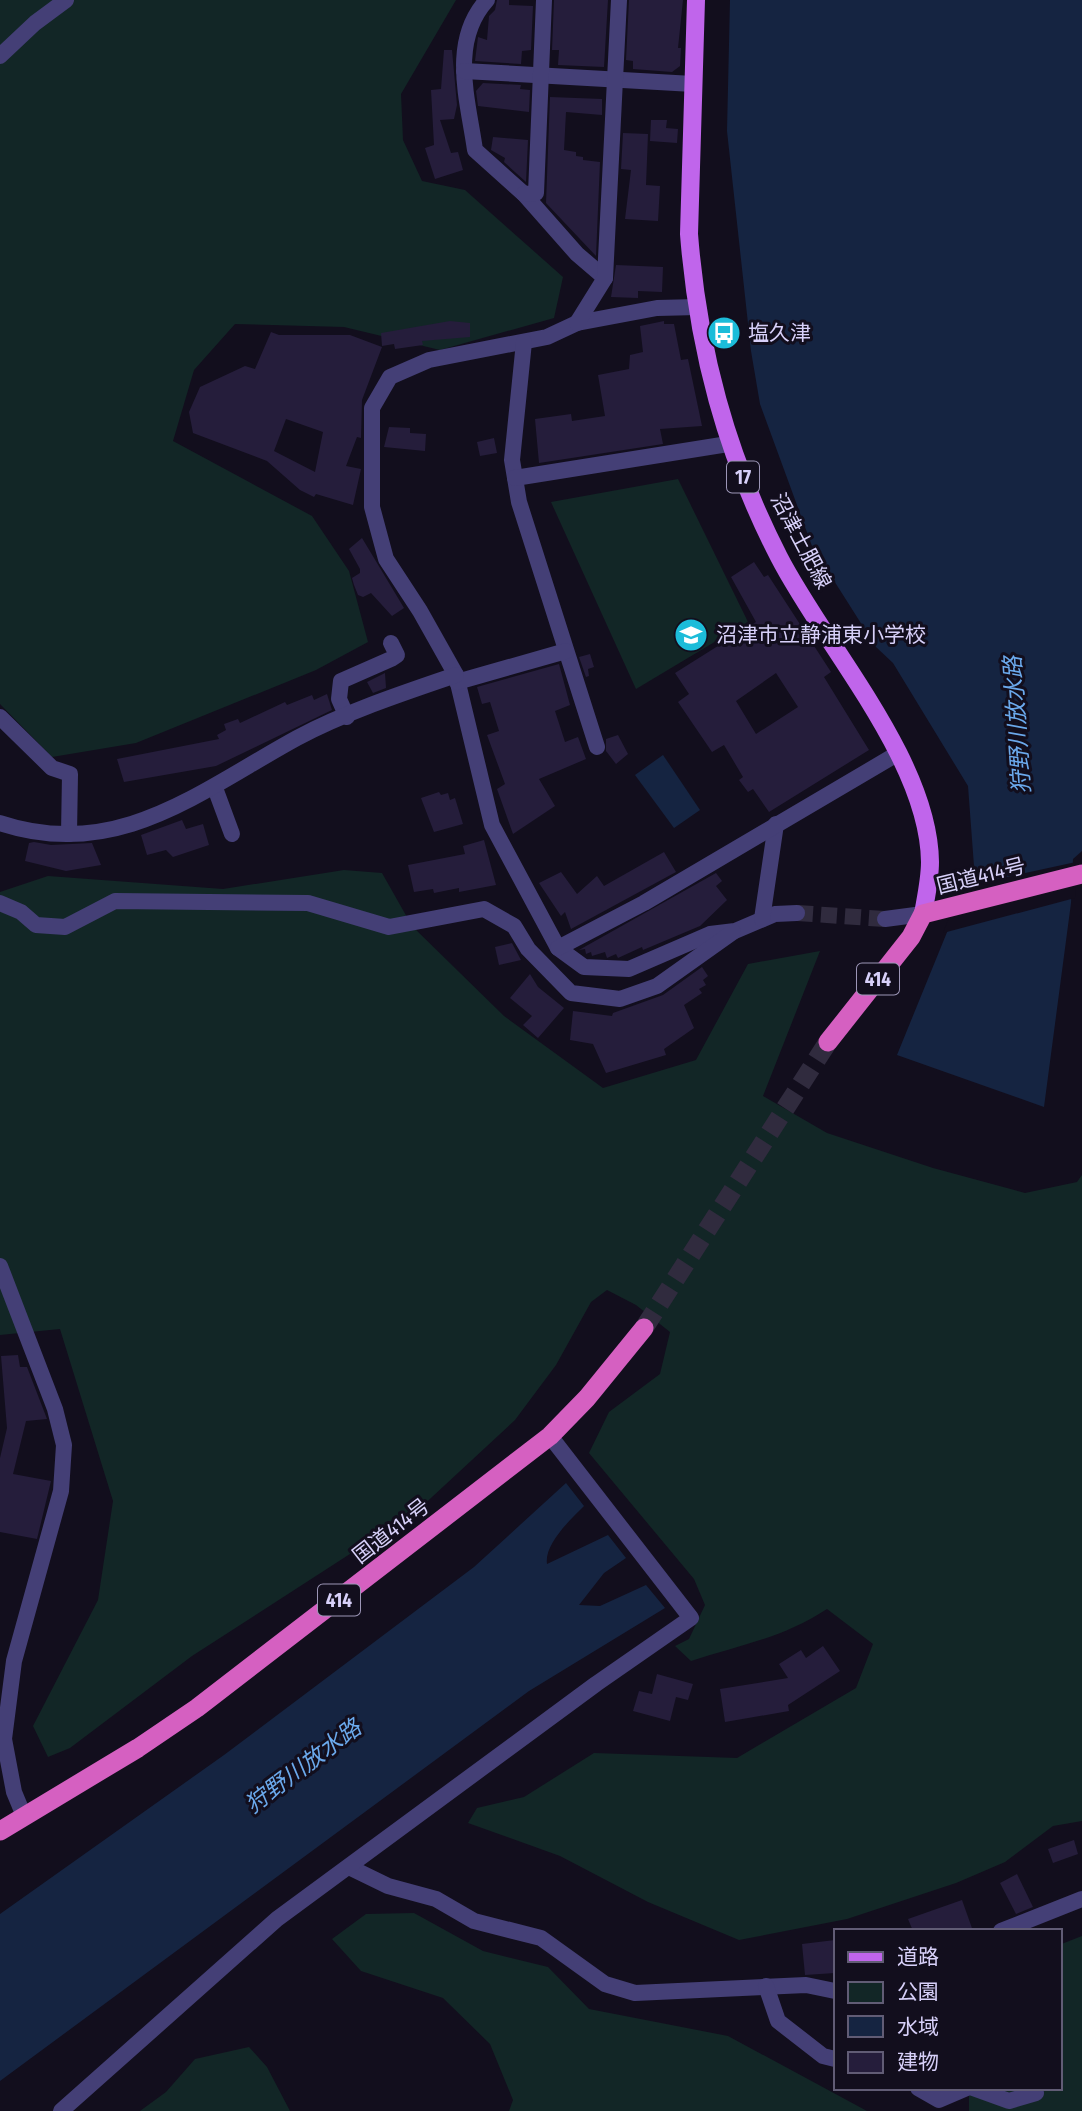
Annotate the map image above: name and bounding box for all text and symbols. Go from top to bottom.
bus stop icon: 塩久津 [705,314,743,352]
place label: 塩久津 [748,320,811,346]
road number: 17 [727,462,759,492]
street label: 沼津土肥線 [765,489,837,593]
school or university icon: 沼津市立静浦東小学校 [672,616,710,654]
place label: 沼津市立静浦東小学校 [716,622,926,648]
water label: 狩野川放水路 [998,653,1036,795]
street label: 国道414号 [934,852,1028,900]
road number: 414 [857,964,899,995]
street label: 国道414号 [347,1493,435,1569]
road number: 414 [318,1584,360,1616]
water label: 狩野川放水路 [239,1712,368,1819]
legend [834,1929,1061,2090]
text: 道路 [897,1944,939,1970]
text: 公園 [897,1979,939,2005]
text: 水域 [897,2014,939,2040]
text: 建物 [897,2049,939,2075]

